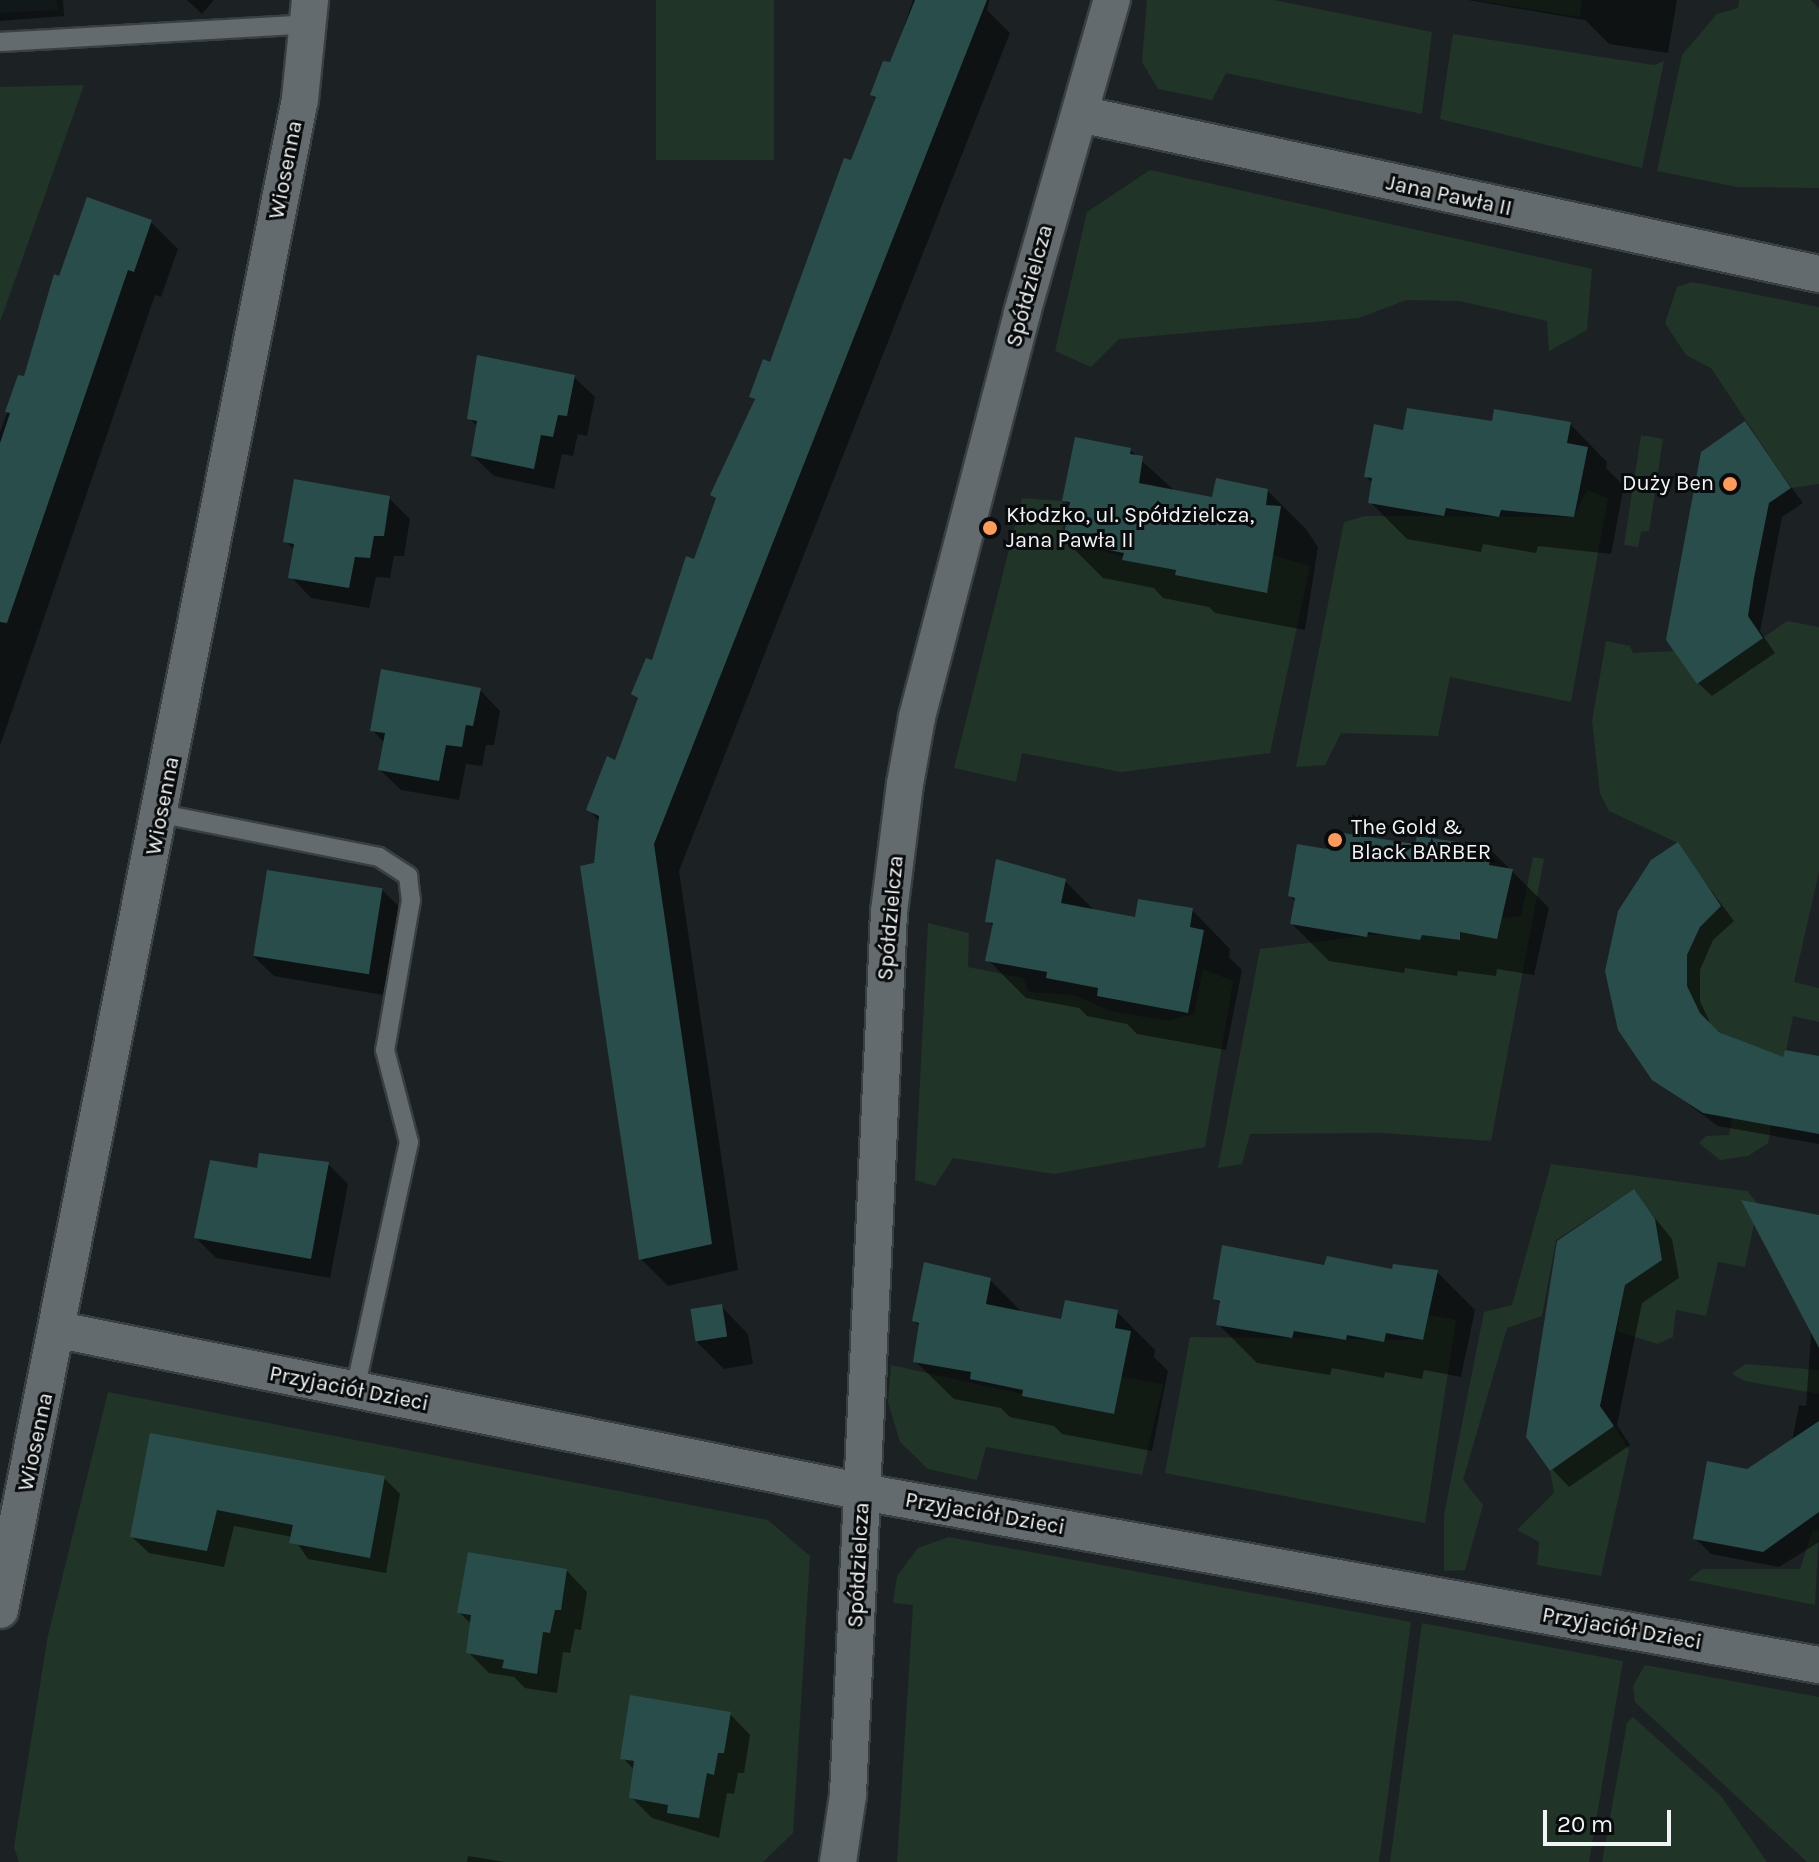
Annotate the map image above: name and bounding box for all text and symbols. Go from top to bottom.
street label: Wiosenna [264,119,308,221]
street label: Jana Pawła II [1384,170,1514,222]
street label: Spółdzielcza [1001,222,1059,350]
place label: Duży Ben [1622,471,1714,497]
marker: Duży Ben [1721,475,1739,493]
place label: Kłodzko, ul. Spółdzielcza, Jana Pawła II [1006,502,1254,554]
marker: Kłodzko, ul. Spółdzielcza, Jana Pawła II [981,519,999,537]
street label: Wiosenna [141,755,185,857]
place label: The Gold & Black BARBER [1351,814,1491,866]
marker: The Gold & Black BARBER [1326,831,1344,849]
street label: Spółdzielcza [872,854,910,982]
street label: Przyjaciół Dzieci [267,1361,431,1417]
street label: Wiosenna [13,1390,59,1494]
street label: Przyjaciół Dzieci [903,1487,1067,1541]
street label: Spółdzielcza [843,1502,875,1628]
street label: Przyjaciół Dzieci [1540,1602,1704,1656]
scale bar [1547,1794,1675,1844]
text: 20 m [1557,1810,1613,1838]

